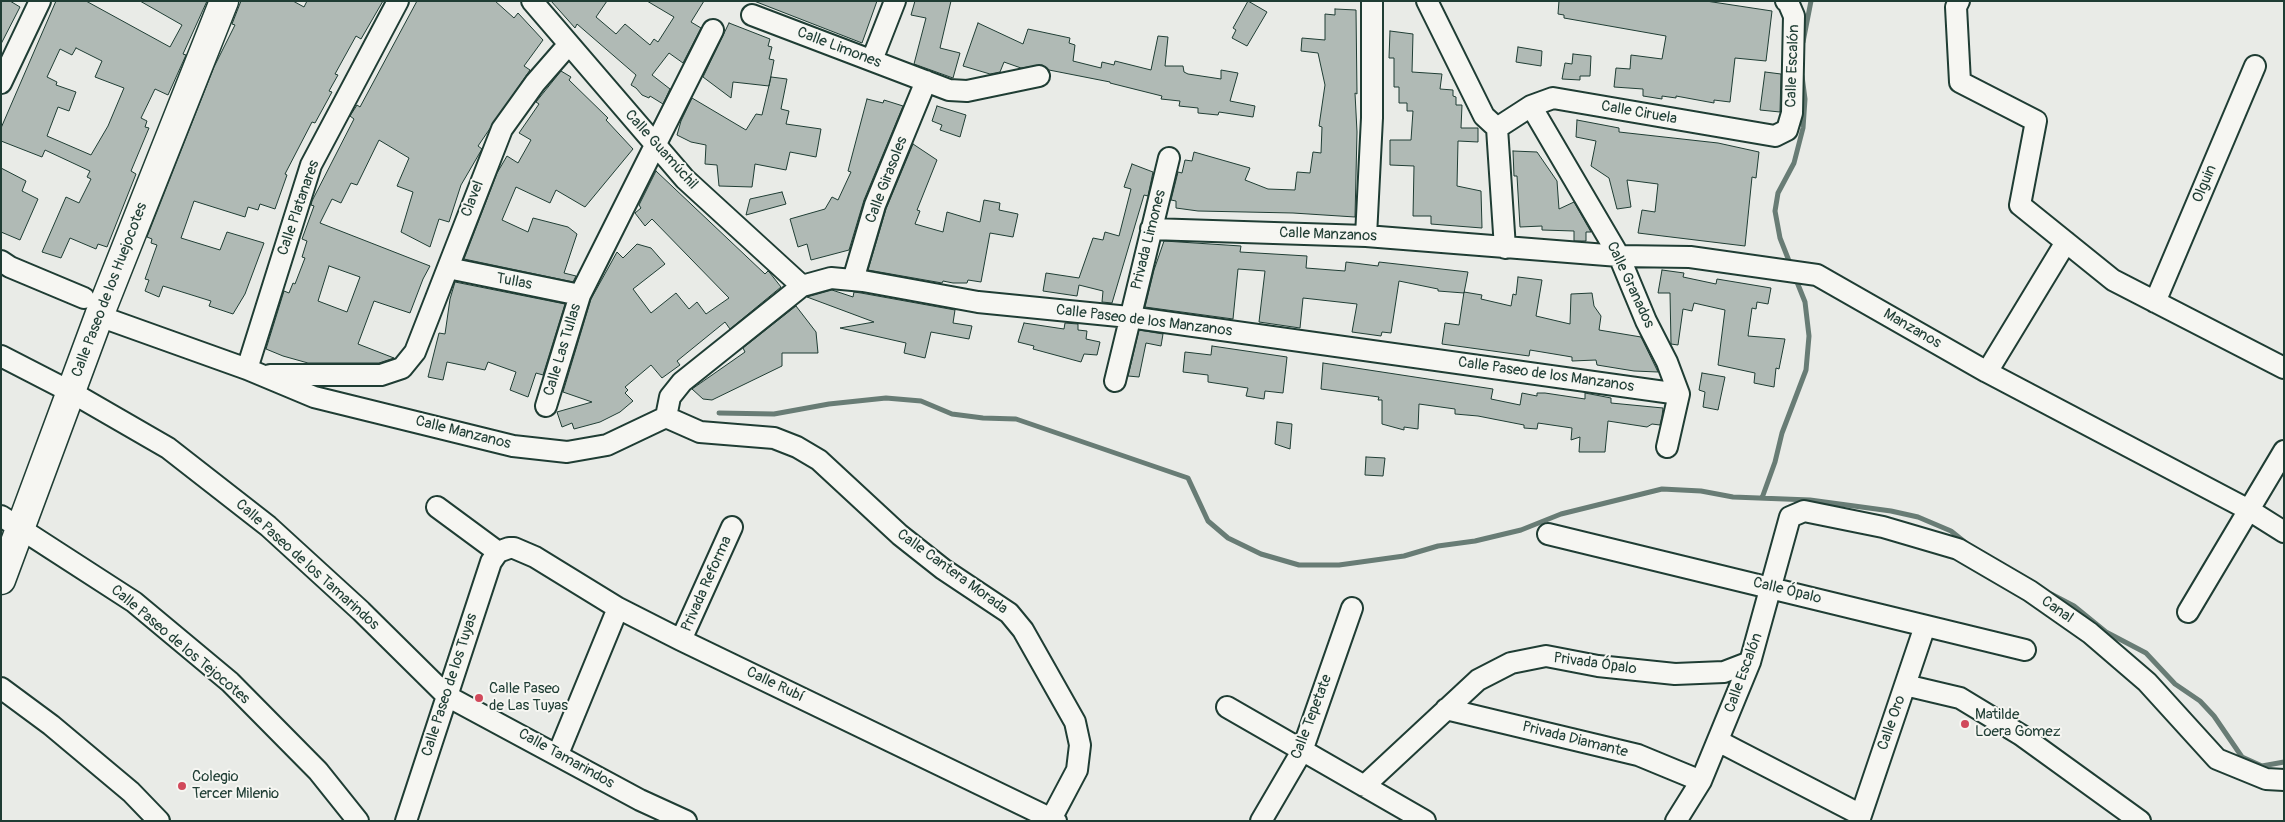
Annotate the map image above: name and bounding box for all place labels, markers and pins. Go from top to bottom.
place label: Calle Paseo de Las Tuyas [489,680,568,715]
marker: Calle Paseo de Las Tuyas [473,692,485,704]
place label: Matilde Loera Gomez [1975,706,2061,741]
marker: Matilde Loera Gomez [1959,718,1971,730]
place label: Colegio Tercer Milenio [192,768,279,803]
marker: Colegio Tercer Milenio [176,780,188,792]

